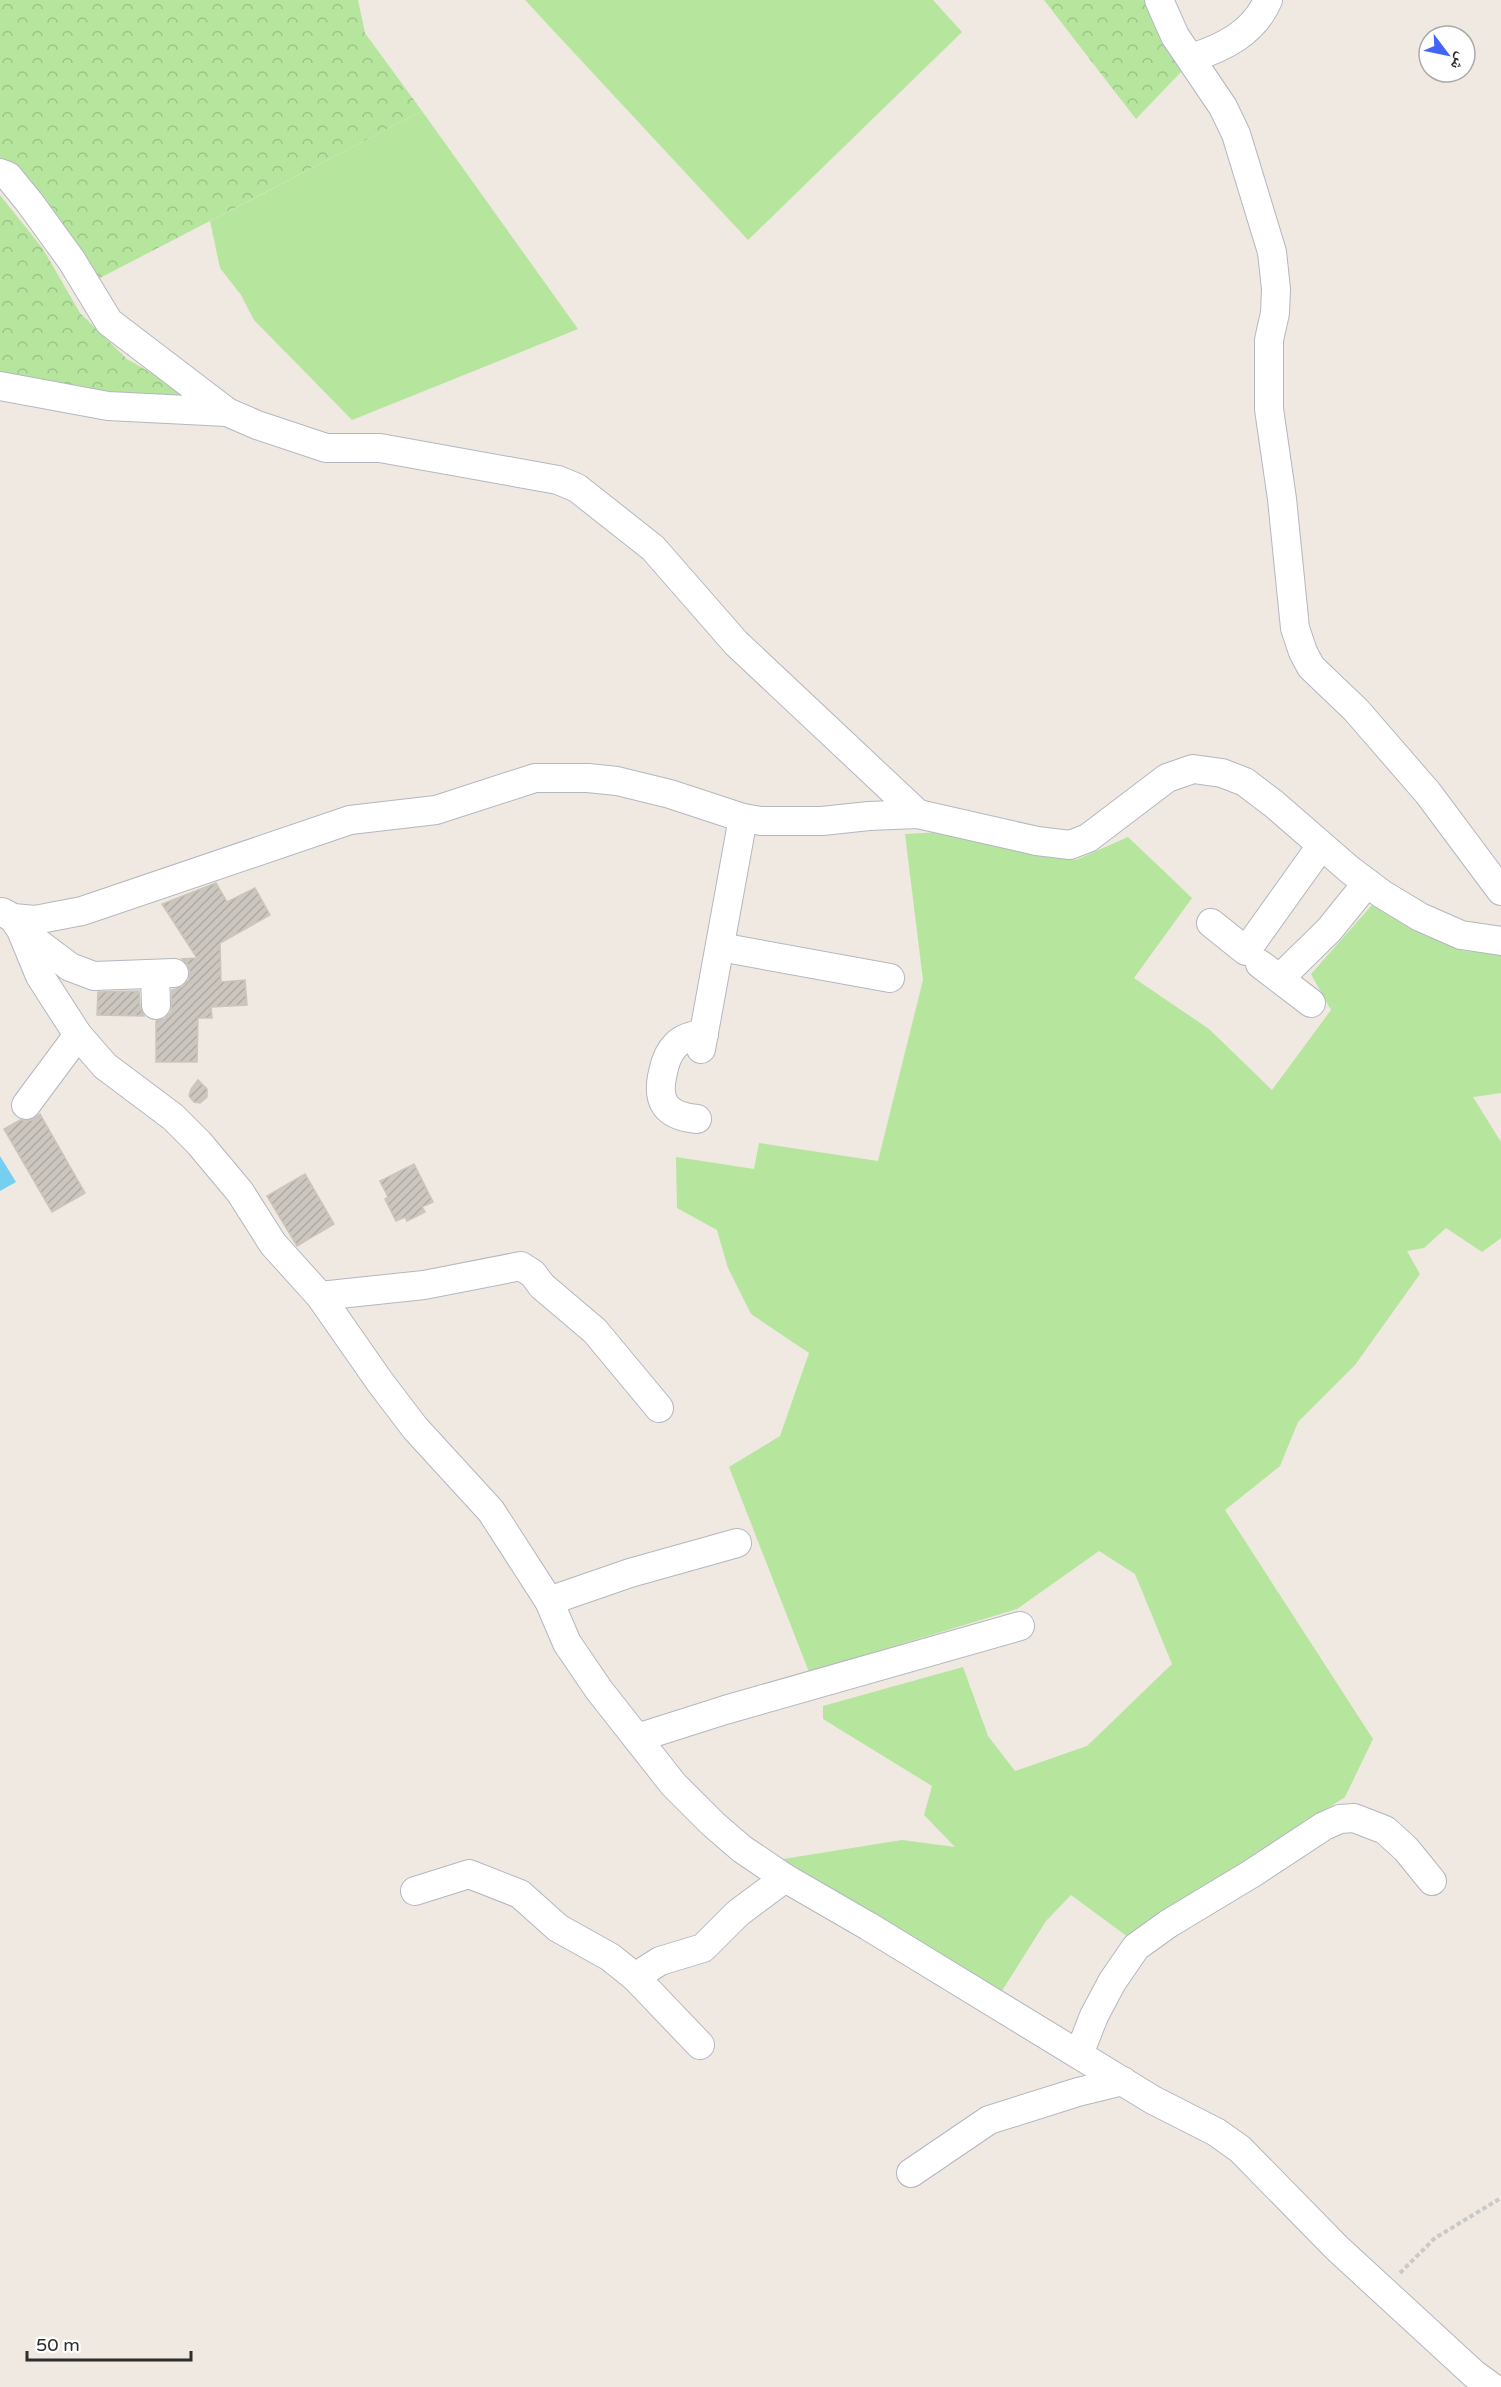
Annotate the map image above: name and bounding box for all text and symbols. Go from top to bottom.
north arrow [1417,24,1477,84]
text: ش [1446,49,1472,74]
scale bar [27,2324,190,2362]
text: 50 m [36,2334,80,2356]

